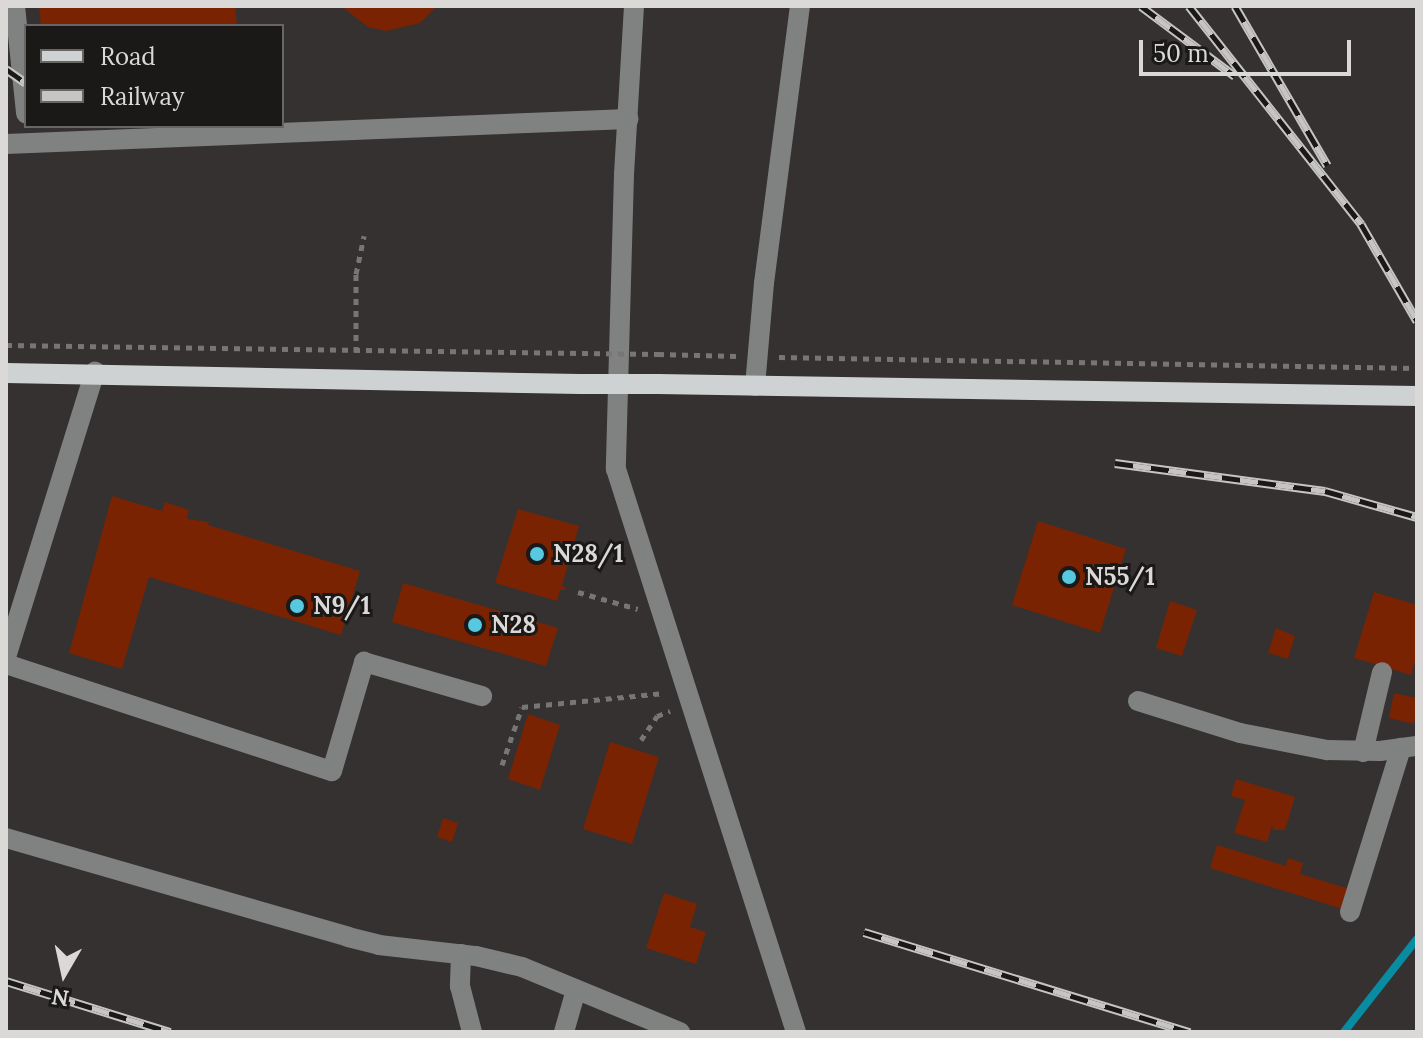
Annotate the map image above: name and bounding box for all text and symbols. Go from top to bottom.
legend [24,24,284,128]
scale bar [1143,24,1355,74]
text: 50 m [1153,38,1209,69]
text: Road [100,41,156,72]
text: Railway [100,81,184,112]
place label: N28/1 [553,540,624,568]
marker: N28/1 [528,545,546,563]
place label: N55/1 [1085,563,1155,591]
marker: N55/1 [1060,568,1078,586]
place label: N9/1 [313,592,370,620]
marker: N9/1 [288,597,306,615]
place label: N28 [491,611,536,639]
marker: N28 [466,616,484,634]
north arrow [24,934,104,1014]
text: N [50,983,71,1013]

